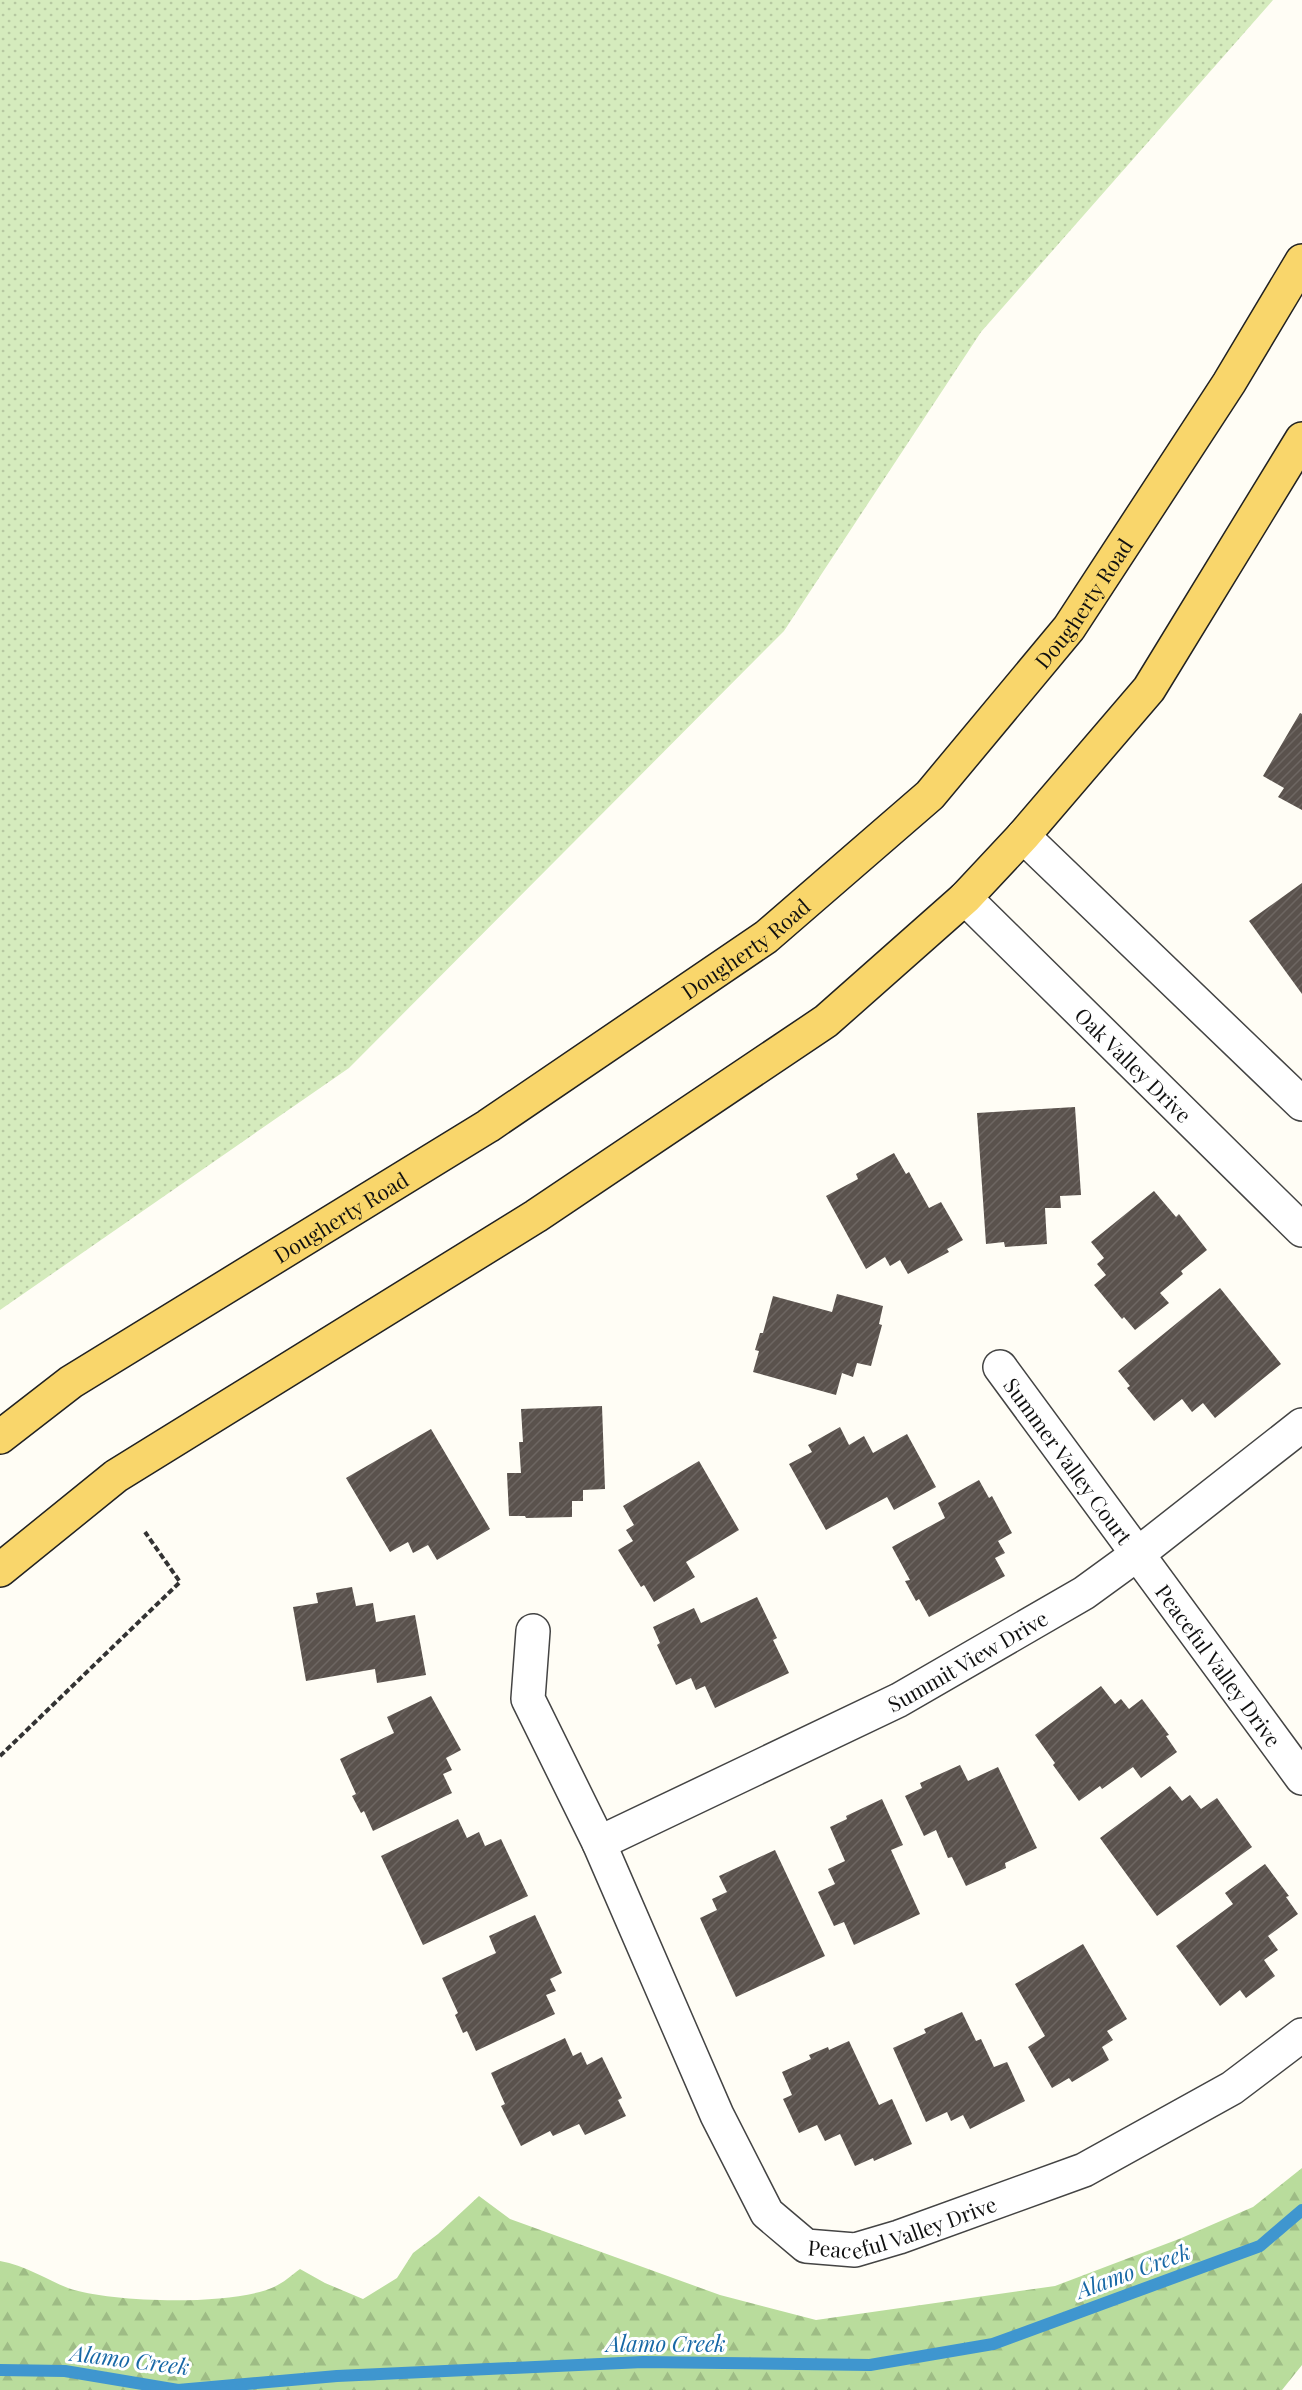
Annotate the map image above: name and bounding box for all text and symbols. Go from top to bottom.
street label: Dougherty Road [1028,532,1138,674]
street label: Dougherty Road [676,892,815,1005]
street label: Oak Valley Drive [1069,1001,1198,1128]
street label: Dougherty Road [268,1165,413,1268]
street label: Summer Valley Court [998,1372,1139,1550]
street label: Peaceful Valley Drive [1150,1578,1288,1752]
street label: Summit View Drive [883,1603,1052,1718]
street label: Peaceful Valley Drive [807,2189,1000,2264]
water label: Alamo Creek [1070,2235,1194,2305]
water label: Alamo Creek [604,2328,726,2358]
water label: Alamo Creek [67,2337,191,2381]

